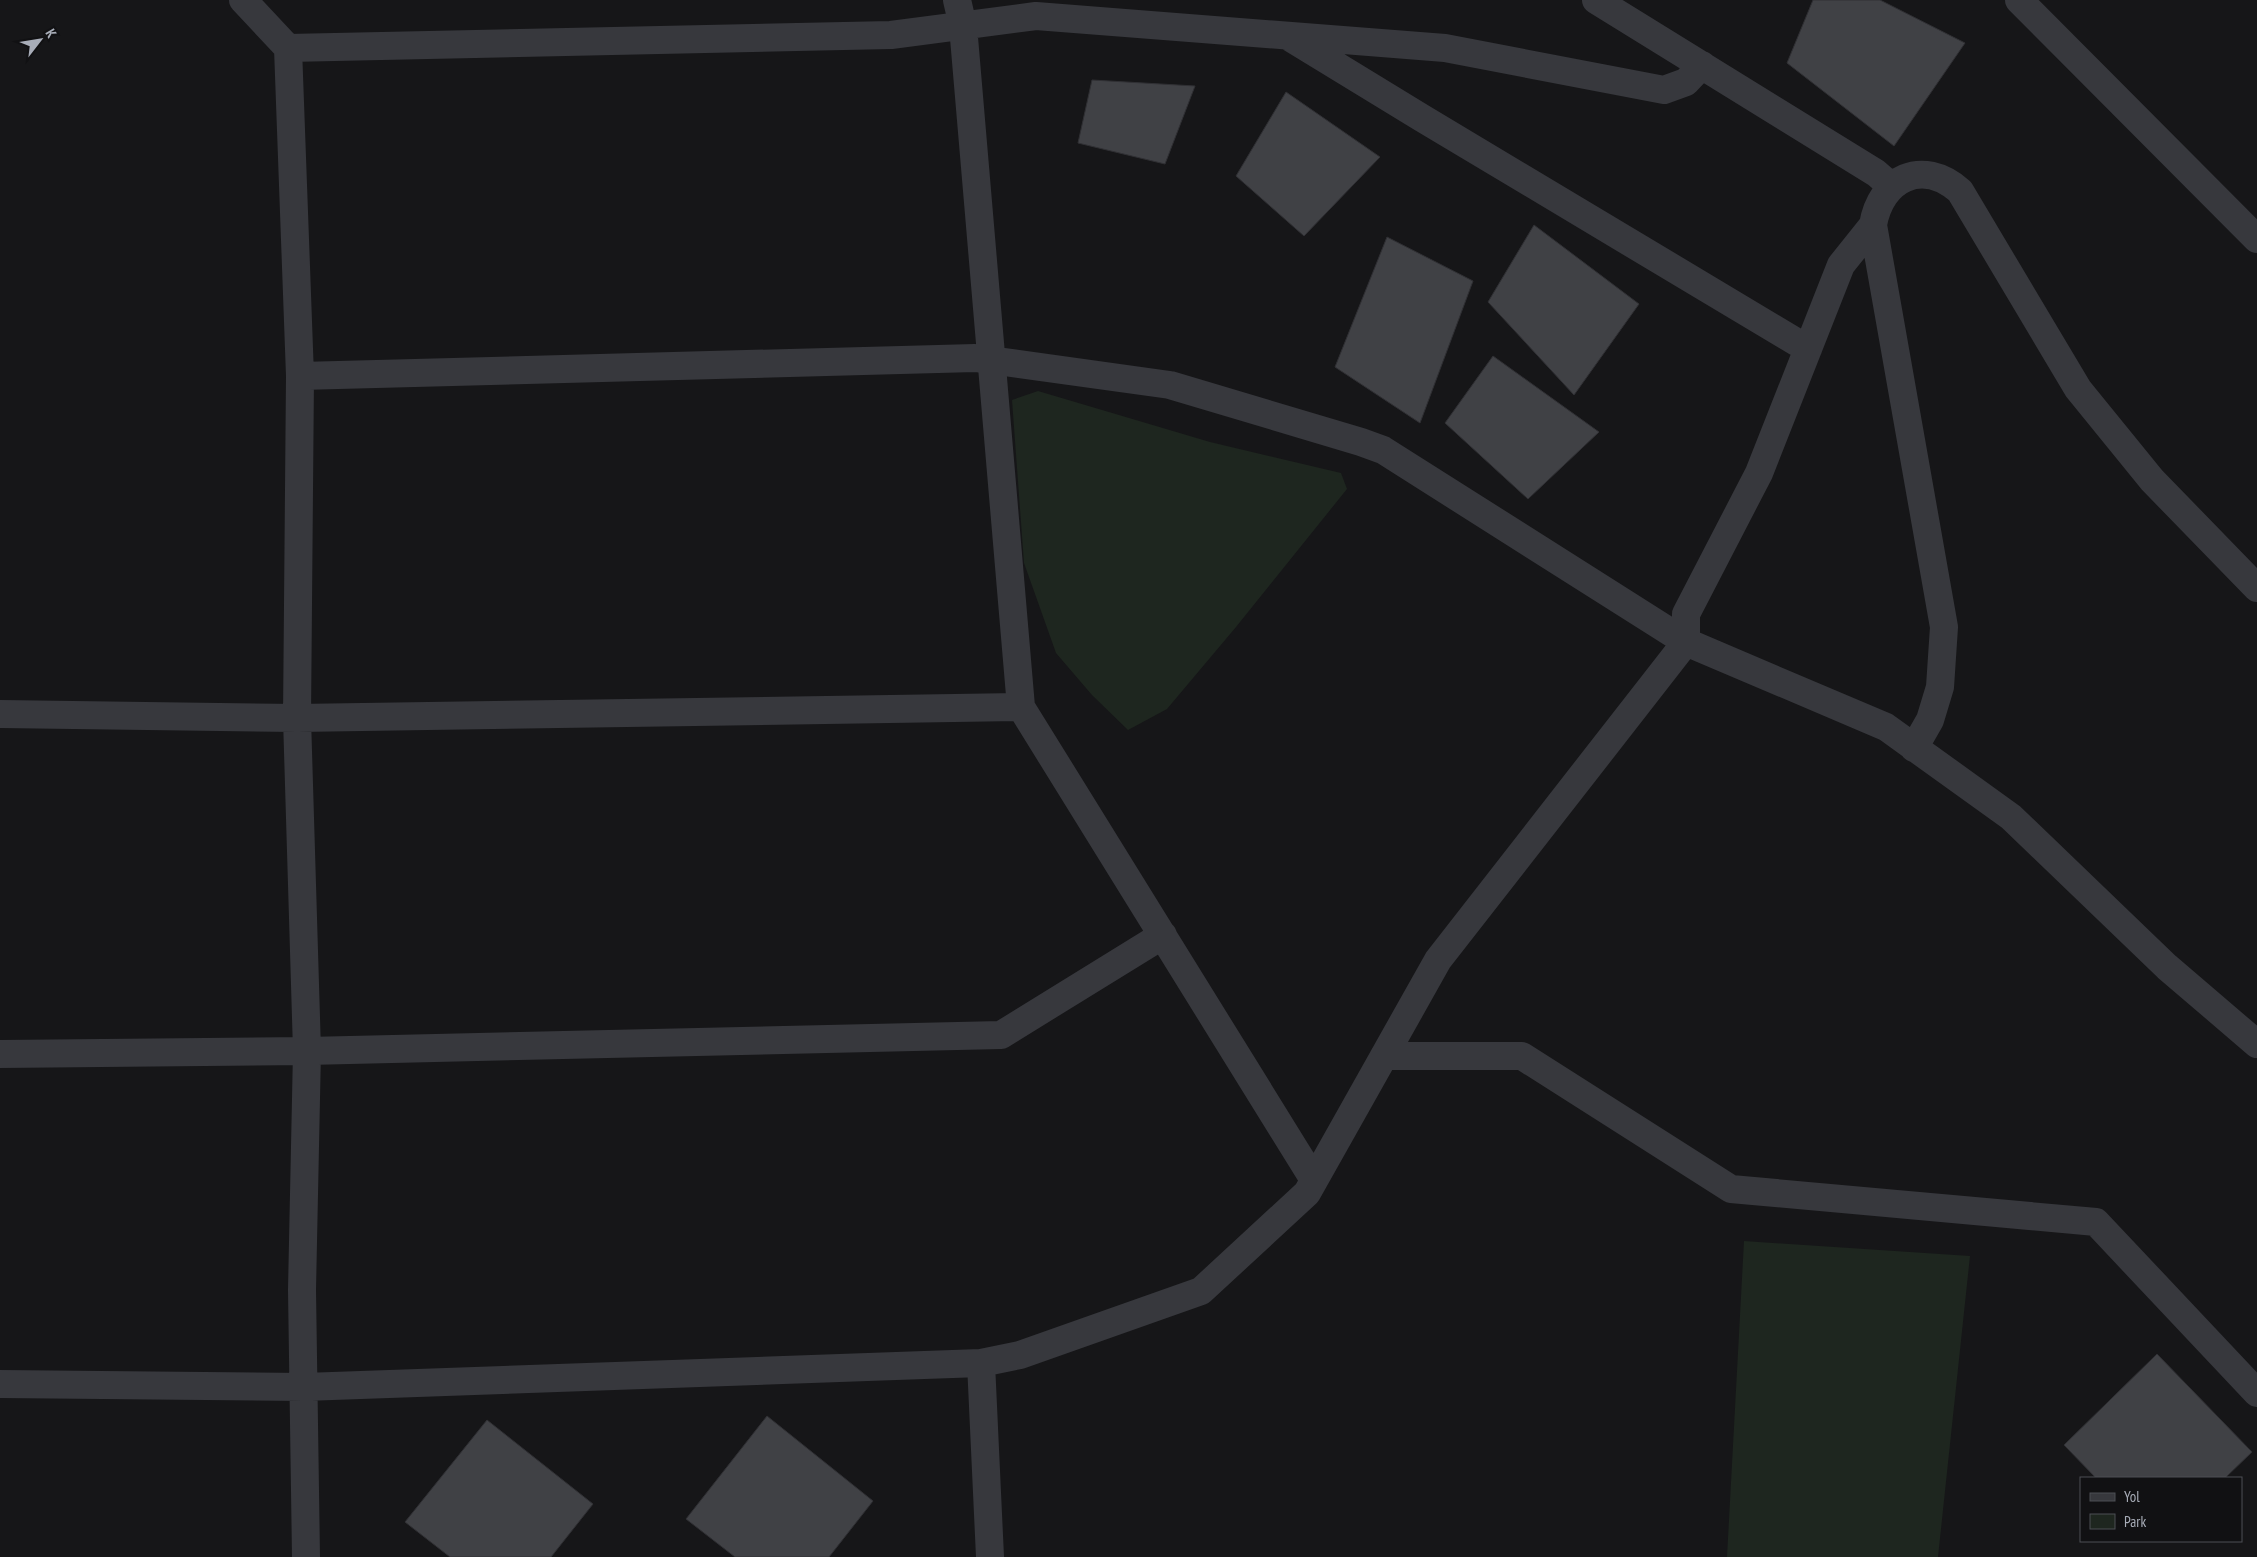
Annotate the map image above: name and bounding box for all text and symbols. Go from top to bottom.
north arrow [15,15,65,65]
text: K [42,26,61,42]
legend [2080,1477,2242,1542]
text: Yol [2124,1487,2140,1506]
text: Park [2124,1512,2146,1531]

